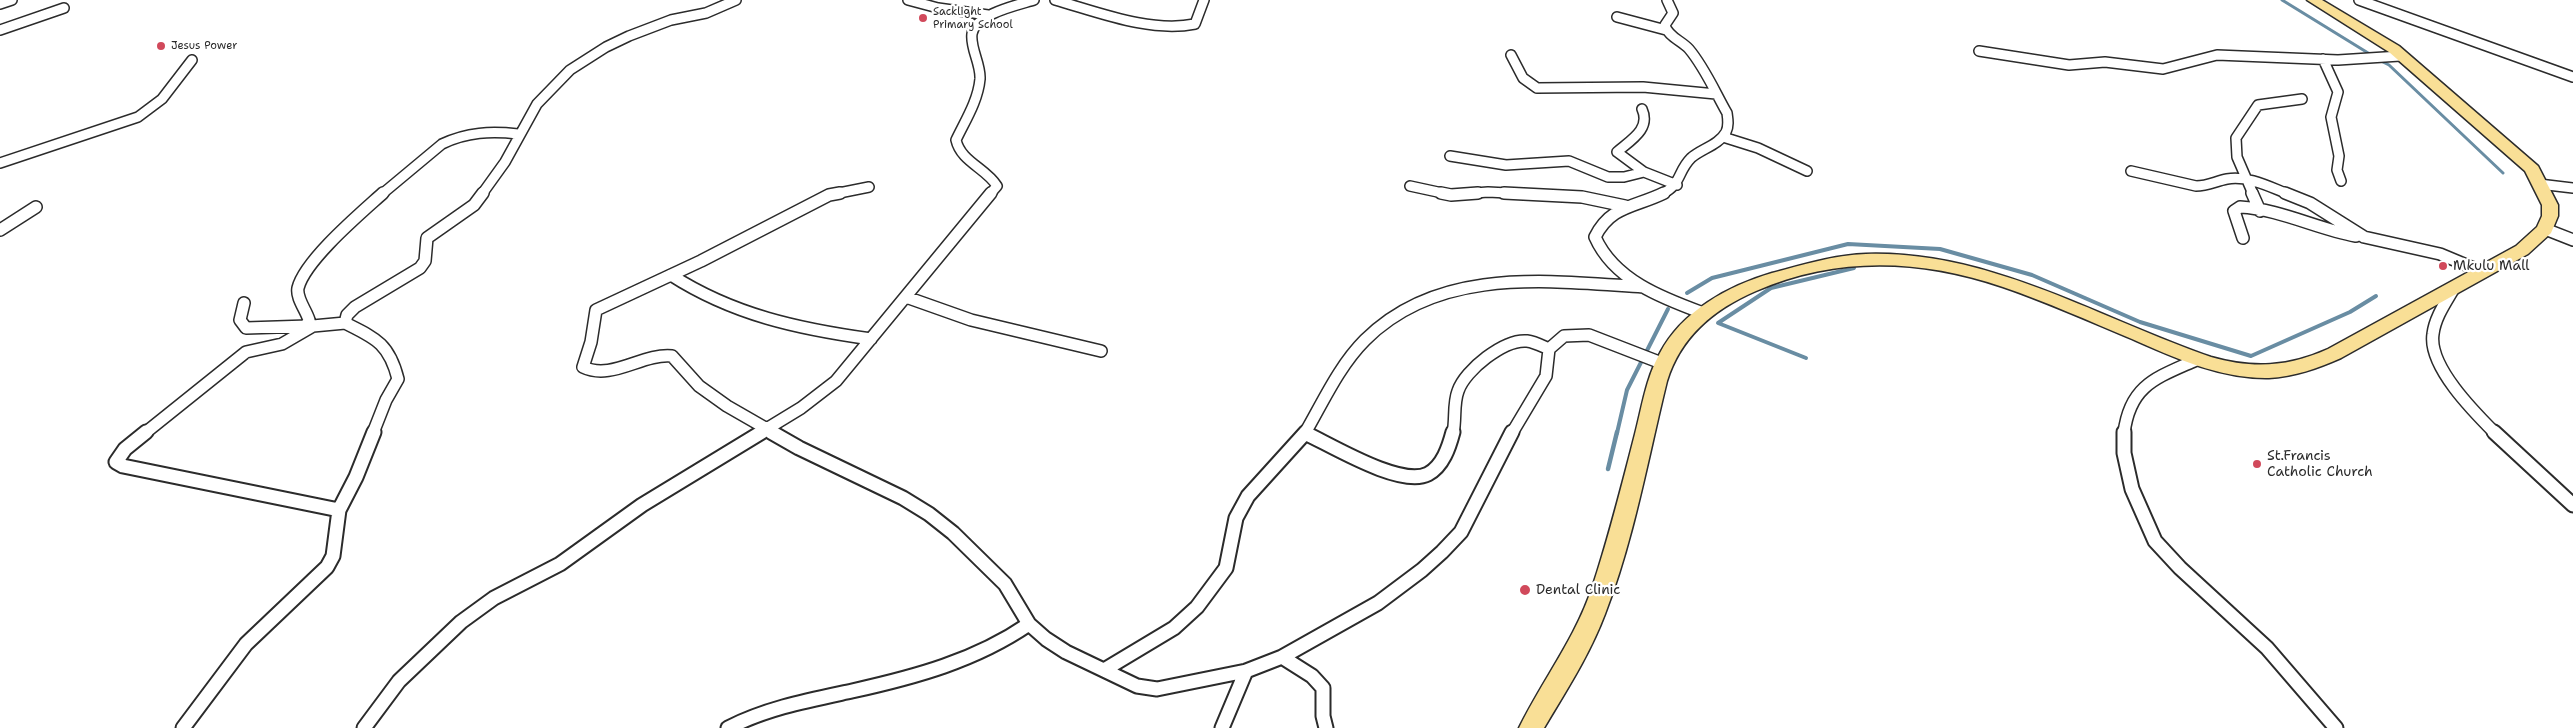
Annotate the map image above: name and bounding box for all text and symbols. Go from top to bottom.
place label: Sacklight Primary School [933,5,1013,31]
marker: Sacklight Primary School [917,12,929,24]
place label: Jesus Power [171,39,237,53]
marker: Jesus Power [155,40,167,52]
place label: Mkulu Mall [2453,258,2530,274]
marker: Mkulu Mall [2437,260,2449,272]
place label: St.Francis Catholic Church [2267,448,2373,481]
marker: St.Francis Catholic Church [2251,458,2263,470]
place label: Dental Clinic [1536,582,1620,598]
marker: Dental Clinic [1518,583,1532,597]

